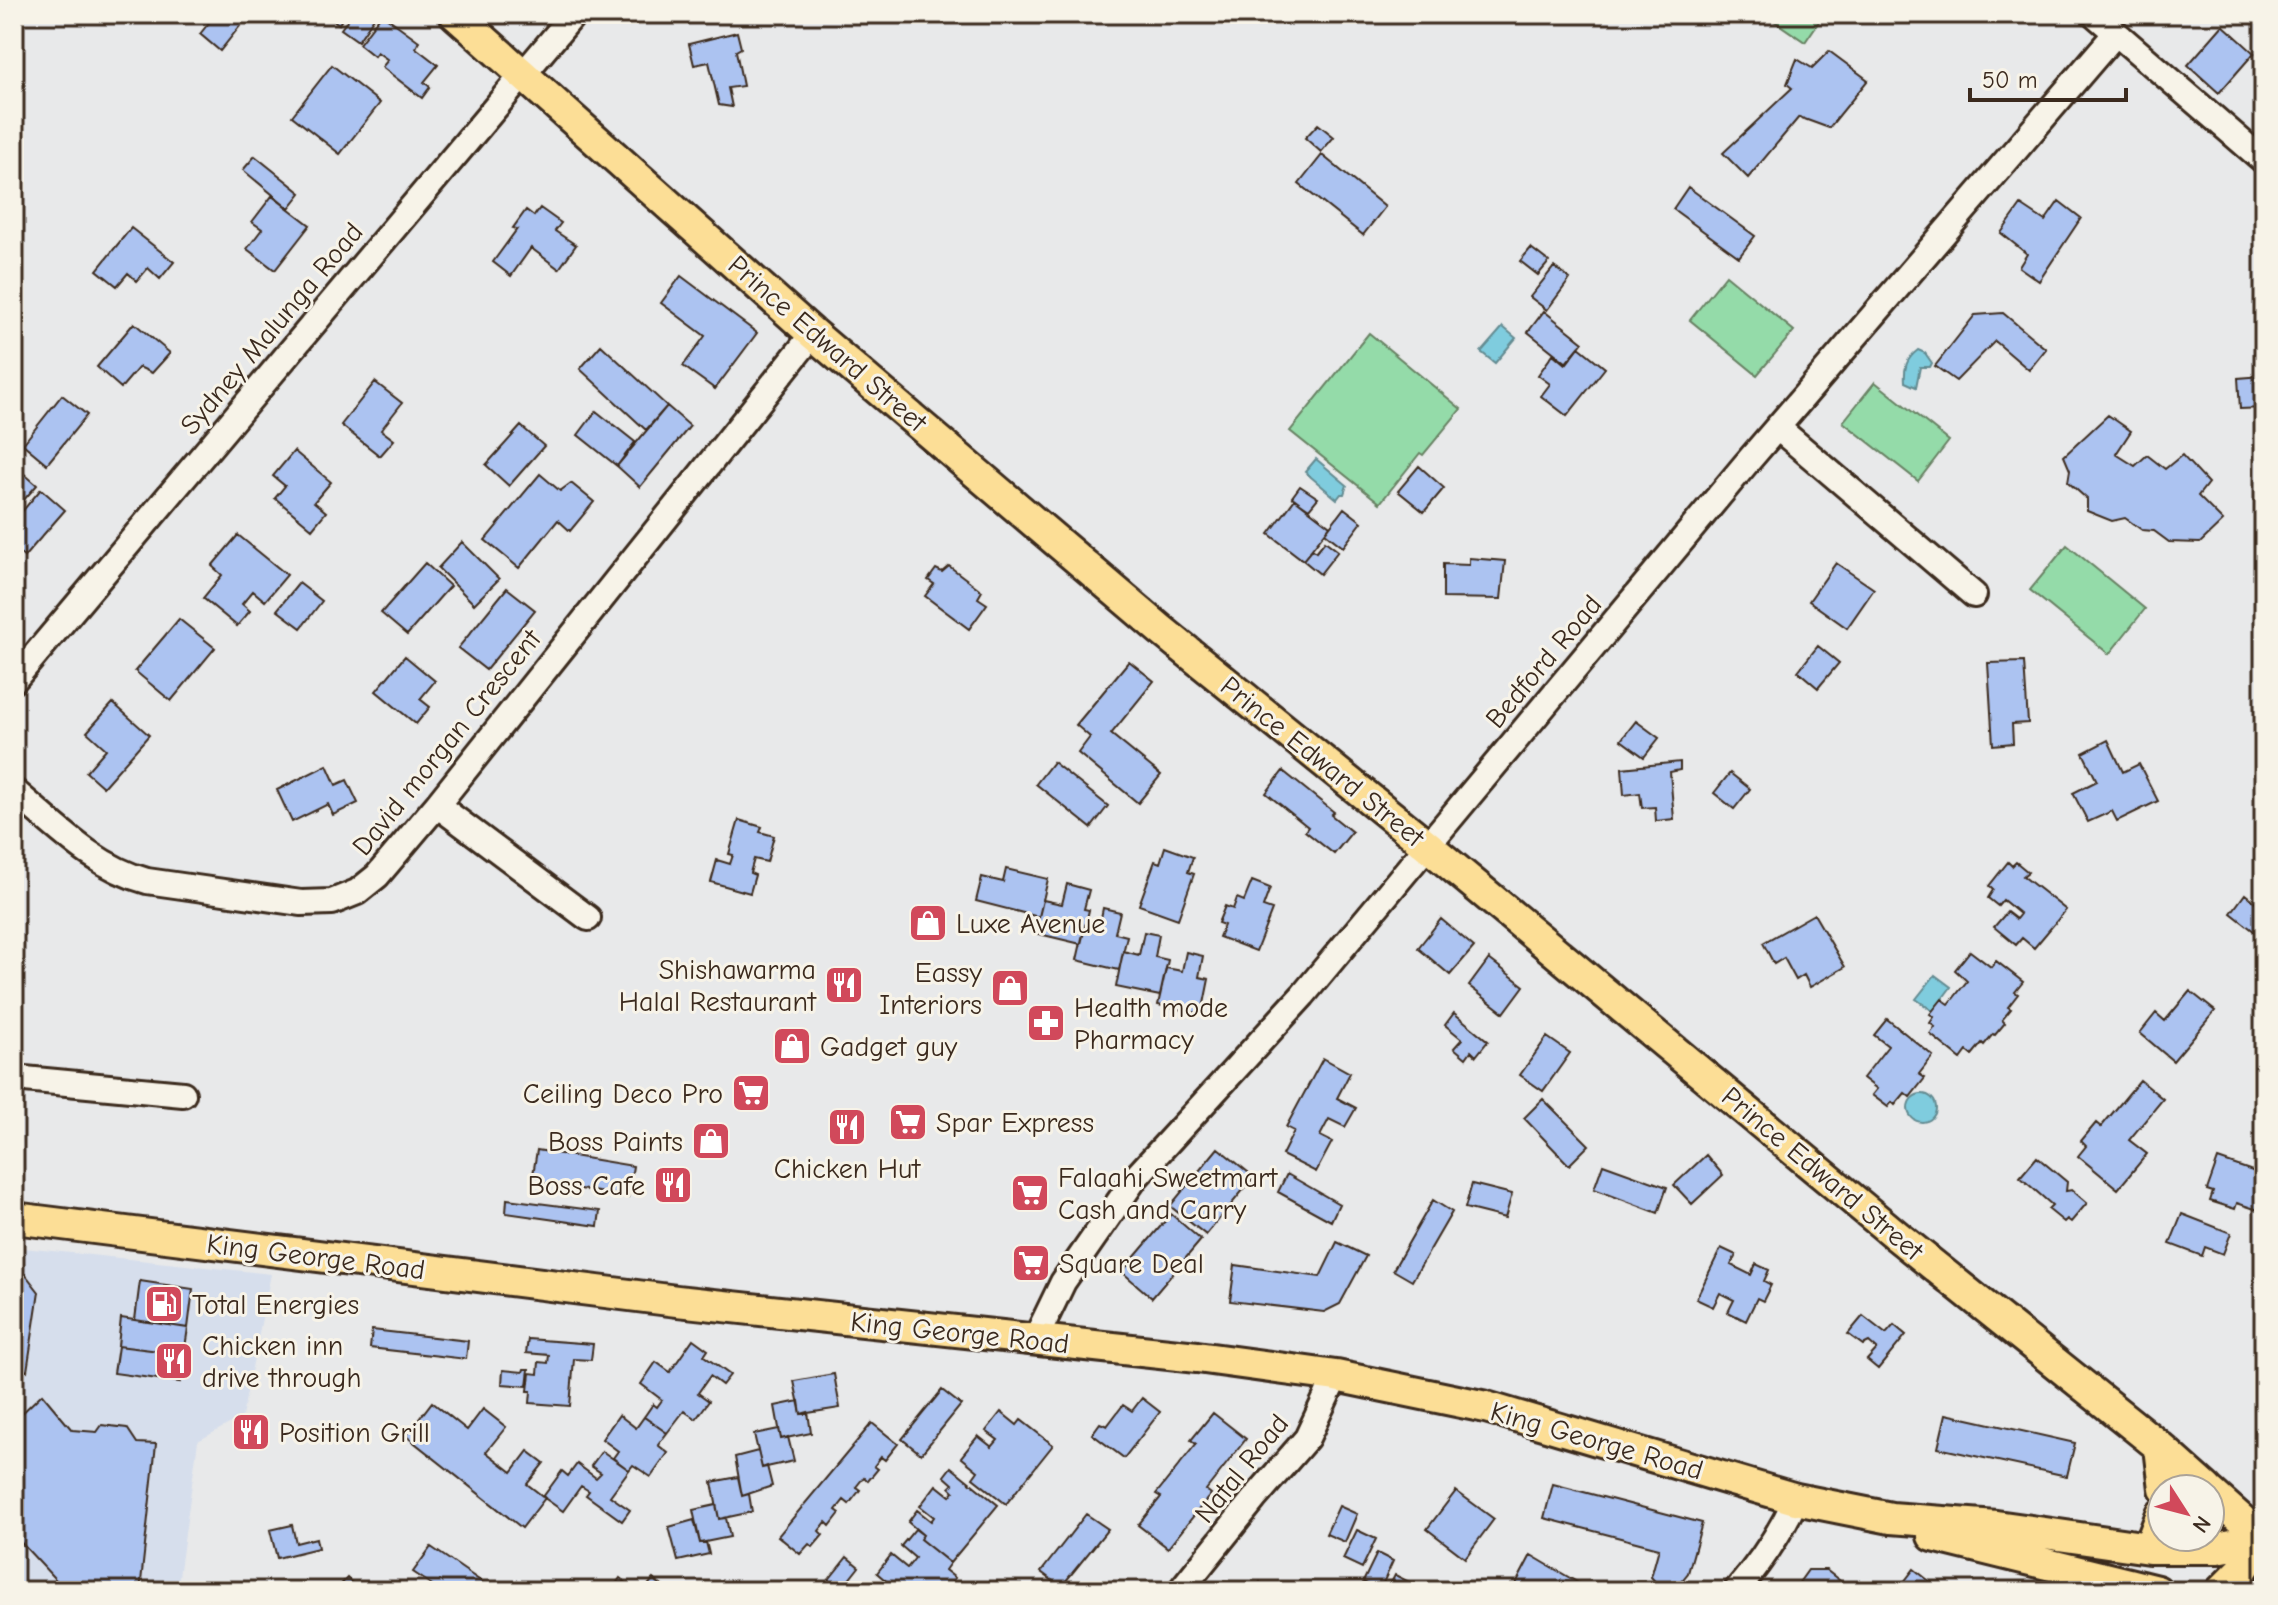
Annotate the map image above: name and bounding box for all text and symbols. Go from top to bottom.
scale bar [1970,52,2126,102]
text: 50 m [1982,66,2038,94]
street label: Sydney Malunga Road [174,216,370,441]
street label: Prince Edward Street [722,249,934,439]
street label: Bedford Road [1479,589,1609,734]
street label: David morgan Crescent [346,623,548,862]
street label: Prince Edward Street [1214,670,1431,854]
shop icon: Luxe Avenue [907,902,949,944]
place label: Luxe Avenue [956,908,1105,940]
place label: Shishawarma Halal Restaurant [619,954,817,1018]
place label: Eassy Interiors [879,957,982,1021]
restaurant icon: Shishawarma Halal Restaurant [823,964,865,1006]
shop icon: Eassy Interiors [989,967,1031,1009]
place label: Health mode Pharmacy [1074,992,1228,1056]
pharmacy icon: Health mode Pharmacy [1025,1002,1067,1044]
shop icon: Gadget guy [771,1025,813,1067]
place label: Gadget guy [820,1031,958,1063]
supermarket icon: Ceiling Deco Pro [730,1072,772,1114]
place label: Ceiling Deco Pro [523,1078,723,1110]
street label: Prince Edward Street [1715,1080,1930,1268]
supermarket icon: Spar Express [887,1101,929,1143]
restaurant icon: Chicken Hut [826,1106,868,1148]
place label: Spar Express [936,1107,1094,1139]
shop icon: Boss Paints [690,1120,732,1162]
place label: Boss Paints [548,1126,683,1158]
place label: Chicken Hut [774,1153,921,1185]
place label: Falaahi Sweetmart Cash and Carry [1058,1162,1278,1226]
restaurant icon: Boss Cafe [652,1164,694,1206]
place label: Boss Cafe [527,1170,645,1202]
supermarket icon: Falaahi Sweetmart Cash and Carry [1009,1172,1051,1214]
street label: King George Road [205,1228,427,1286]
supermarket icon: Square Deal [1010,1242,1052,1284]
place label: Square Deal [1059,1248,1204,1280]
fuel station icon: Total Energies [143,1283,185,1325]
place label: Total Energies [192,1289,359,1321]
street label: King George Road [849,1306,1071,1360]
place label: Chicken inn drive through [202,1330,361,1394]
restaurant icon: Chicken inn drive through [153,1340,195,1382]
street label: King George Road [1487,1395,1707,1487]
street label: Natal Road [1188,1408,1295,1529]
restaurant icon: Position Grill [230,1411,272,1453]
place label: Position Grill [279,1417,430,1449]
north arrow [2146,1473,2226,1553]
text: N [2187,1511,2216,1538]

